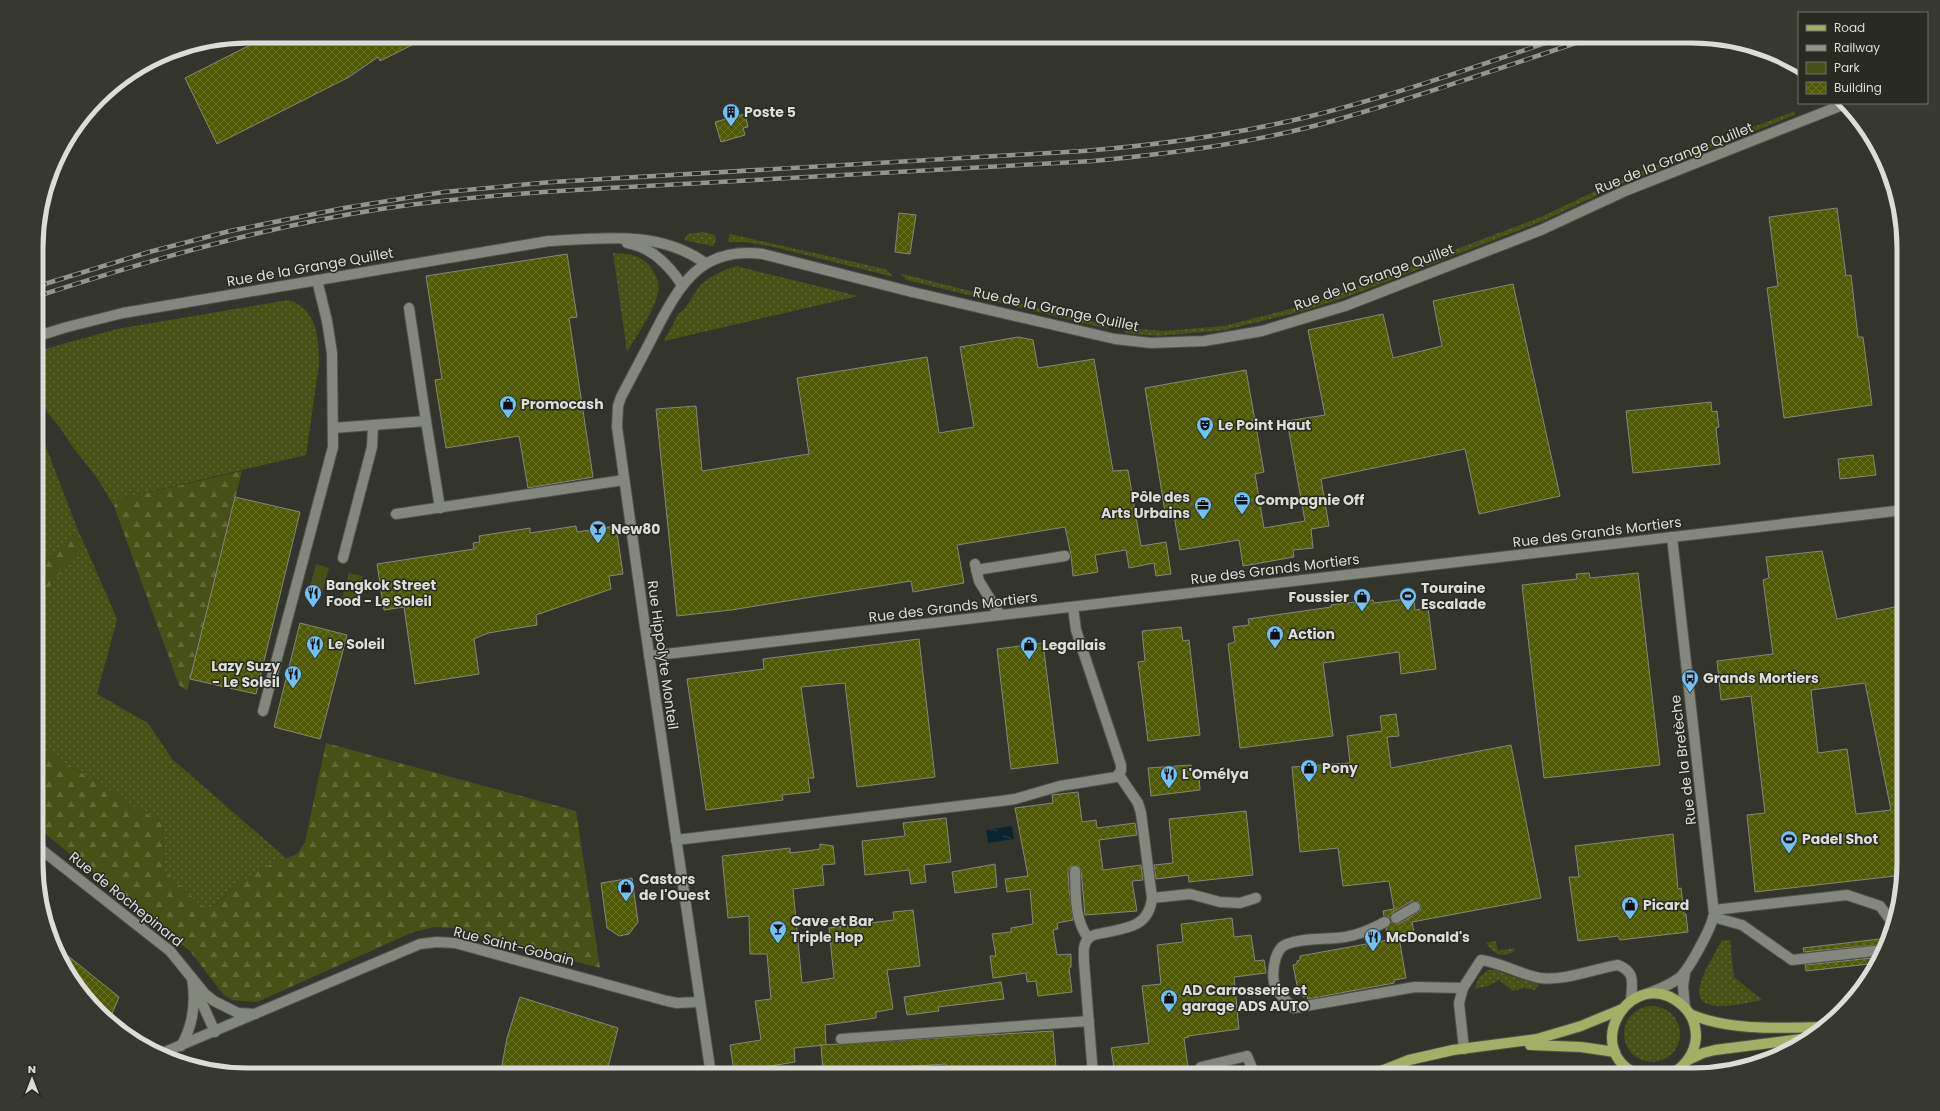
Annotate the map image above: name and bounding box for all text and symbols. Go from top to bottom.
legend [1798,12,1928,104]
text: Road [1834,19,1865,36]
text: Railway [1834,39,1880,56]
text: Park [1834,59,1861,76]
text: Building [1834,79,1882,96]
building icon: Poste 5 [721,102,741,127]
place label: Poste 5 [744,102,796,122]
street label: Rue de la Grange Quillet [1592,117,1756,199]
street label: Rue de la Grange Quillet [1291,239,1457,315]
street label: Rue de la Grange Quillet [225,242,395,292]
street label: Rue de la Grange Quillet [971,282,1141,336]
shop icon: Promocash [498,394,518,419]
place label: Promocash [521,394,604,414]
theatre icon: Le Point Haut [1195,415,1215,440]
place label: Le Point Haut [1218,415,1311,435]
place label: Pôle des Arts Urbains [1101,487,1190,523]
office icon: Compagnie Off [1232,490,1252,515]
place label: Compagnie Off [1255,490,1364,510]
office icon: Pôle des Arts Urbains [1193,495,1213,520]
street label: Rue des Grands Mortiers [1511,512,1683,552]
bar icon: New80 [588,519,608,544]
place label: New80 [611,519,660,539]
street label: Rue des Grands Mortiers [1189,549,1361,589]
place label: Bangkok Street Food - Le Soleil [326,575,436,611]
place label: Touraine Escalade [1421,578,1487,614]
street label: Rue Hippolyte Monteil [643,579,683,731]
restaurant icon: Bangkok Street Food - Le Soleil [303,583,323,608]
sports icon: Touraine Escalade [1398,586,1418,611]
street label: Rue des Grands Mortiers [867,587,1039,627]
place label: Foussier [1289,587,1349,607]
shop icon: Foussier [1352,587,1372,612]
shop icon: Action [1265,624,1285,649]
place label: Action [1288,624,1335,644]
restaurant icon: Le Soleil [305,634,325,659]
place label: Le Soleil [328,634,385,654]
shop icon: Legallais [1019,635,1039,660]
place label: Legallais [1042,635,1106,655]
place label: Lazy Suzy - Le Soleil [211,656,280,692]
restaurant icon: Lazy Suzy - Le Soleil [283,664,303,689]
bus stop icon: Grands Mortiers [1680,668,1700,693]
place label: Grands Mortiers [1703,668,1819,688]
street label: Rue de la Bretèche [1665,694,1701,826]
shop icon: Pony [1299,758,1319,783]
place label: Pony [1322,758,1358,778]
restaurant icon: L'Omélya [1159,764,1179,789]
place label: L'Omélya [1182,764,1249,784]
sports icon: Padel Shot [1779,829,1799,854]
place label: Padel Shot [1802,829,1878,849]
street label: Rue de Rochepinard [65,847,187,951]
place label: Castors de l'Ouest [639,869,710,905]
shop icon: Castors de l'Ouest [616,877,636,902]
shop icon: Picard [1620,895,1640,920]
place label: Picard [1643,895,1689,915]
place label: Cave et Bar Triple Hop [791,911,874,947]
bar icon: Cave et Bar Triple Hop [768,919,788,944]
street label: Rue Saint-Gobain [451,921,577,971]
restaurant icon: McDonald's [1363,927,1383,952]
place label: McDonald's [1386,927,1470,947]
place label: AD Carrosserie et garage ADS AUTO [1182,980,1309,1016]
shop icon: AD Carrosserie et garage ADS AUTO [1159,988,1179,1013]
north arrow [12,1059,52,1099]
text: N [28,1061,36,1077]

